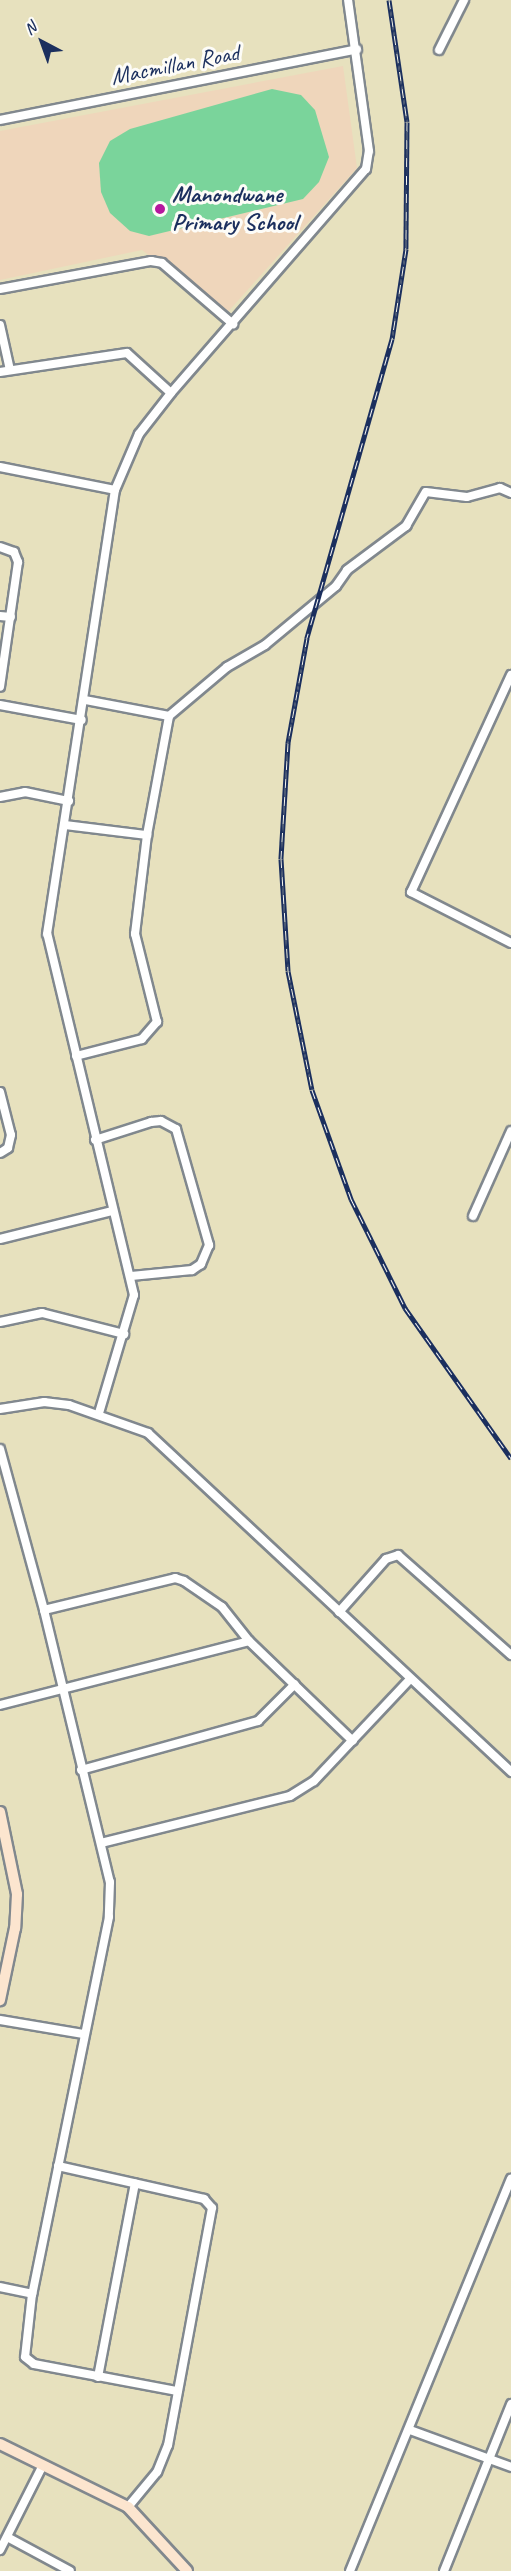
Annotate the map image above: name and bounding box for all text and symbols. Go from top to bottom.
north arrow [12,12,72,72]
text: N [20,18,40,39]
street label: Macmillan Road [108,38,242,92]
place label: Manondwane Primary School [172,181,297,237]
marker: Manondwane Primary School [153,202,167,216]

